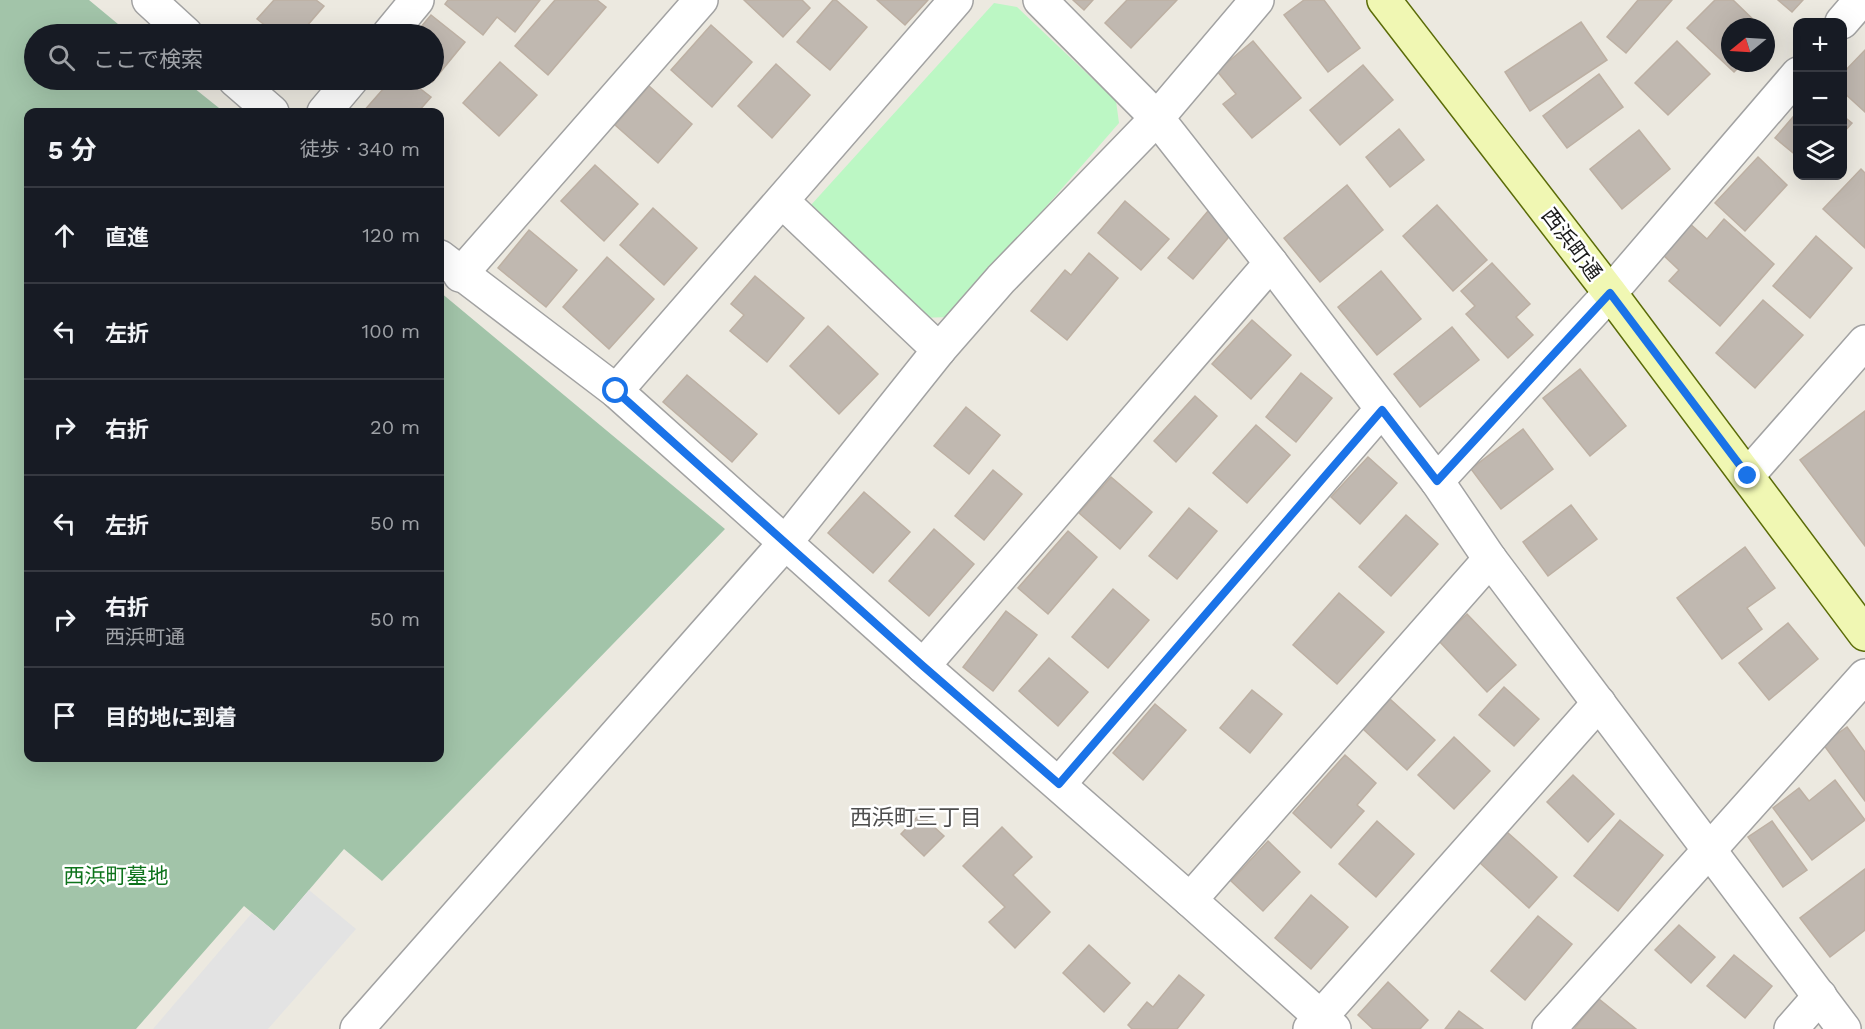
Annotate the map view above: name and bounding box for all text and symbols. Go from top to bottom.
north arrow [1721,18,1775,72]
map controls [1793,18,1847,180]
button: + [1793,18,1847,72]
search box [24,24,444,90]
icon: search [45,41,78,74]
text: ここで検索 [93,47,203,72]
button: − [1793,72,1847,126]
button: layers [1793,126,1847,180]
text: 5 分 [48,135,97,165]
text: 徒歩 · 340 m [300,137,420,161]
street label: 西浜町通 [1537,203,1607,285]
icon: ahead [48,219,81,252]
text: 120 m [362,223,420,247]
text: 直進 [105,225,149,250]
icon: left [48,315,81,348]
text: 100 m [361,319,420,343]
text: 左折 [105,321,149,346]
route start [602,377,628,403]
icon: right [48,411,81,444]
text: 20 m [370,415,420,439]
text: 右折 [105,417,149,442]
route end [1734,462,1760,488]
icon: left [48,507,81,540]
text: 50 m [370,511,420,535]
text: 左折 [105,513,149,538]
text: 右折 [105,595,149,620]
icon: right [48,603,81,636]
text: 50 m [370,607,420,631]
text: 西浜町通 [105,625,185,649]
icon: arrive [48,699,81,732]
text: 目的地に到着 [105,705,237,730]
district label: 西浜町三丁目 [850,805,982,830]
park label: 西浜町墓地 [64,863,169,888]

